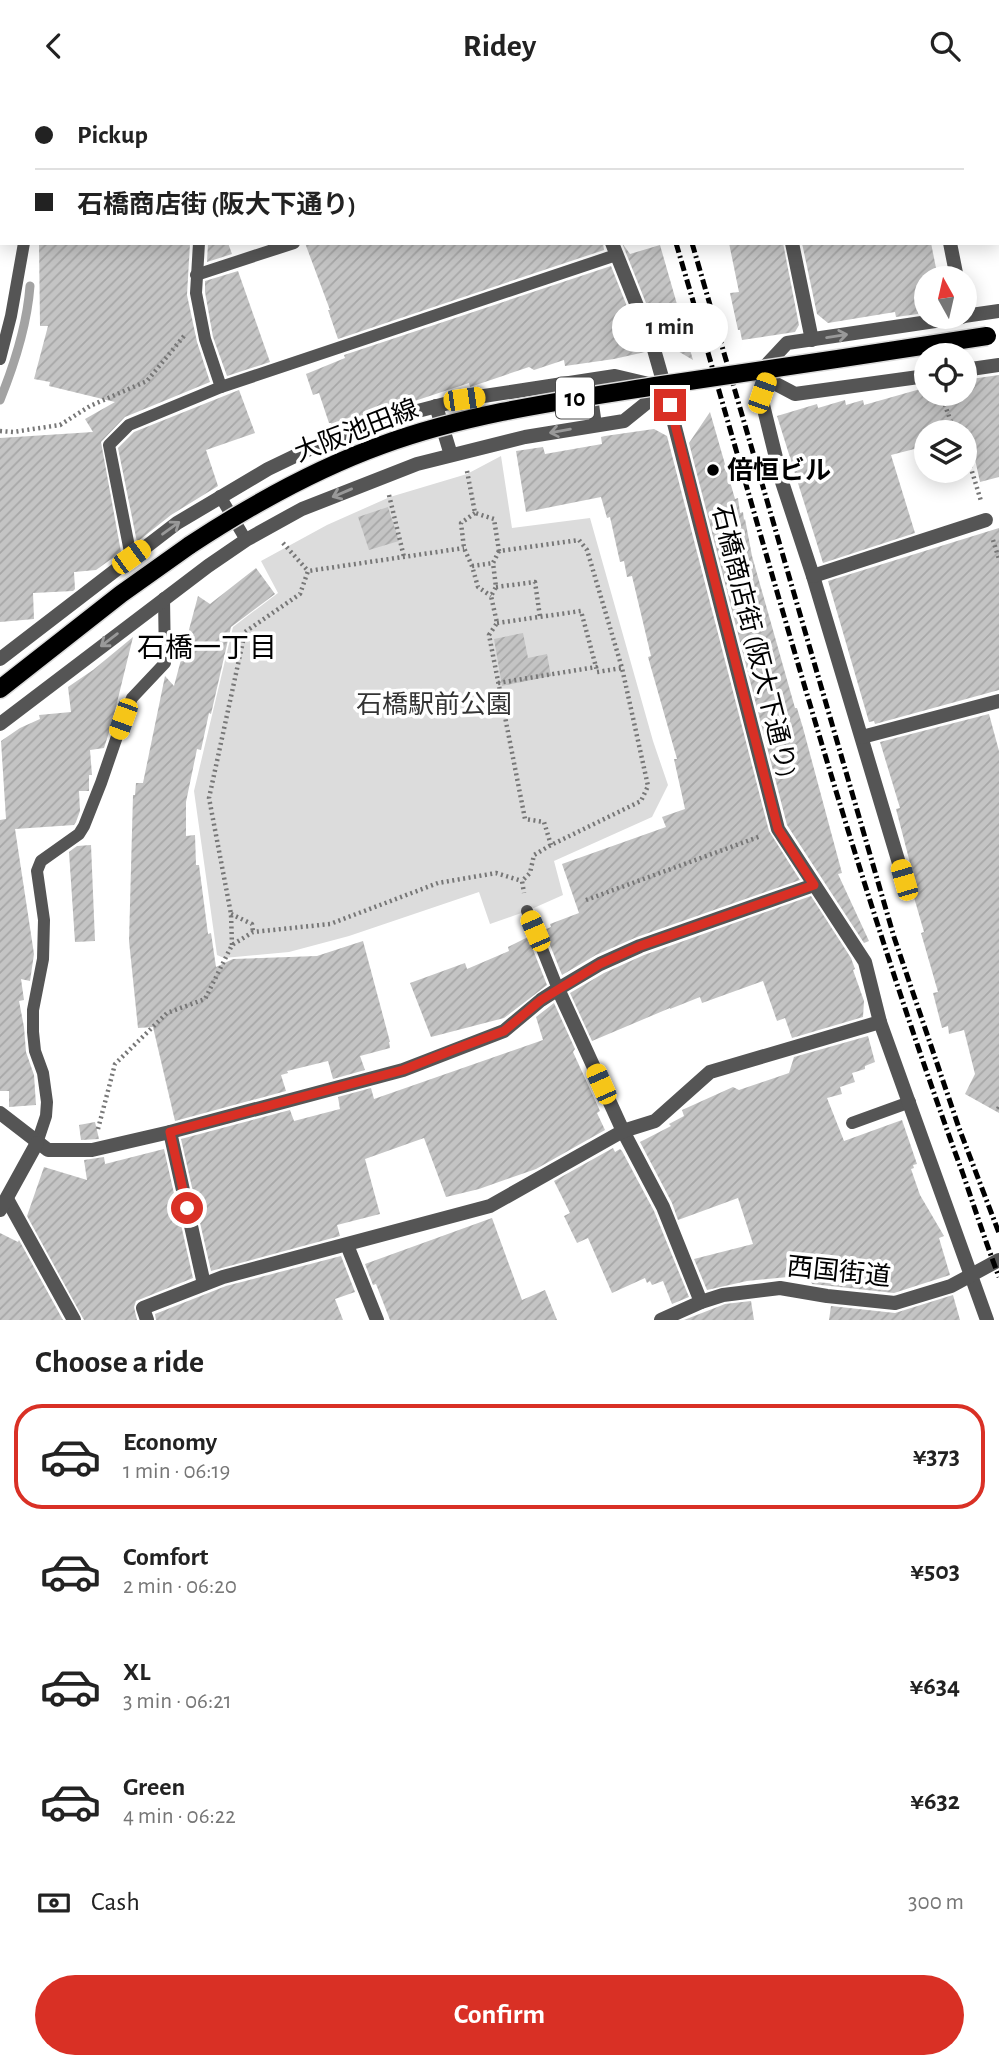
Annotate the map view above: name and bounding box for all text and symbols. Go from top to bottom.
icon: back [35,27,73,65]
icon: search [926,27,964,65]
text: Ridey [463,30,536,62]
text: Pickup [77,122,148,148]
text: 石橋商店街 (阪大下通り) [77,192,356,218]
north arrow [914,266,976,329]
map controls [914,266,977,483]
callout: 1 min [612,303,728,353]
text: 1 min [646,316,694,339]
one-way arrow [825,329,848,342]
button: locate [914,343,977,406]
car [746,370,779,416]
road number: 10 [556,377,594,419]
car [442,386,487,412]
route end [654,389,686,421]
street label: 大阪池田線 [291,395,422,466]
button: layers [914,420,977,483]
one-way arrow [549,425,572,438]
place label: 倍恒ビル [727,456,831,484]
marker: 倍恒ビル [705,462,721,478]
one-way arrow [332,487,353,500]
street label: 石橋商店街 (阪大下通り) [708,502,801,780]
one-way arrow [161,521,180,535]
car [108,536,155,578]
one-way arrow [101,632,119,647]
district label: 石橋一丁目 [137,633,277,663]
park label: 石橋駅前公園 [356,691,512,718]
car [106,696,141,742]
car [889,857,920,903]
car [518,908,553,954]
car [583,1061,620,1107]
route start [171,1192,203,1224]
street label: 西国街道 [786,1253,892,1290]
text: Choose a ride [35,1346,204,1378]
icon: car [39,1425,102,1488]
text: Economy [123,1429,217,1455]
text: ¥373 [913,1443,960,1469]
text: 1 min · 06:19 [123,1460,230,1483]
icon: car [39,1540,102,1603]
text: Comfort [123,1544,208,1570]
text: ¥503 [910,1558,960,1584]
text: 2 min · 06:20 [123,1575,237,1598]
icon: car [39,1655,102,1718]
text: XL [123,1659,150,1685]
text: ¥634 [909,1673,960,1699]
text: 3 min · 06:21 [123,1690,232,1713]
icon: car [39,1770,102,1833]
text: Green [123,1774,185,1800]
text: ¥632 [910,1788,960,1814]
text: 4 min · 06:22 [123,1805,236,1828]
icon: cash [35,1884,73,1922]
text: Cash [91,1889,140,1915]
text: 300 m [908,1891,964,1914]
button: Confirm [35,1975,964,2055]

